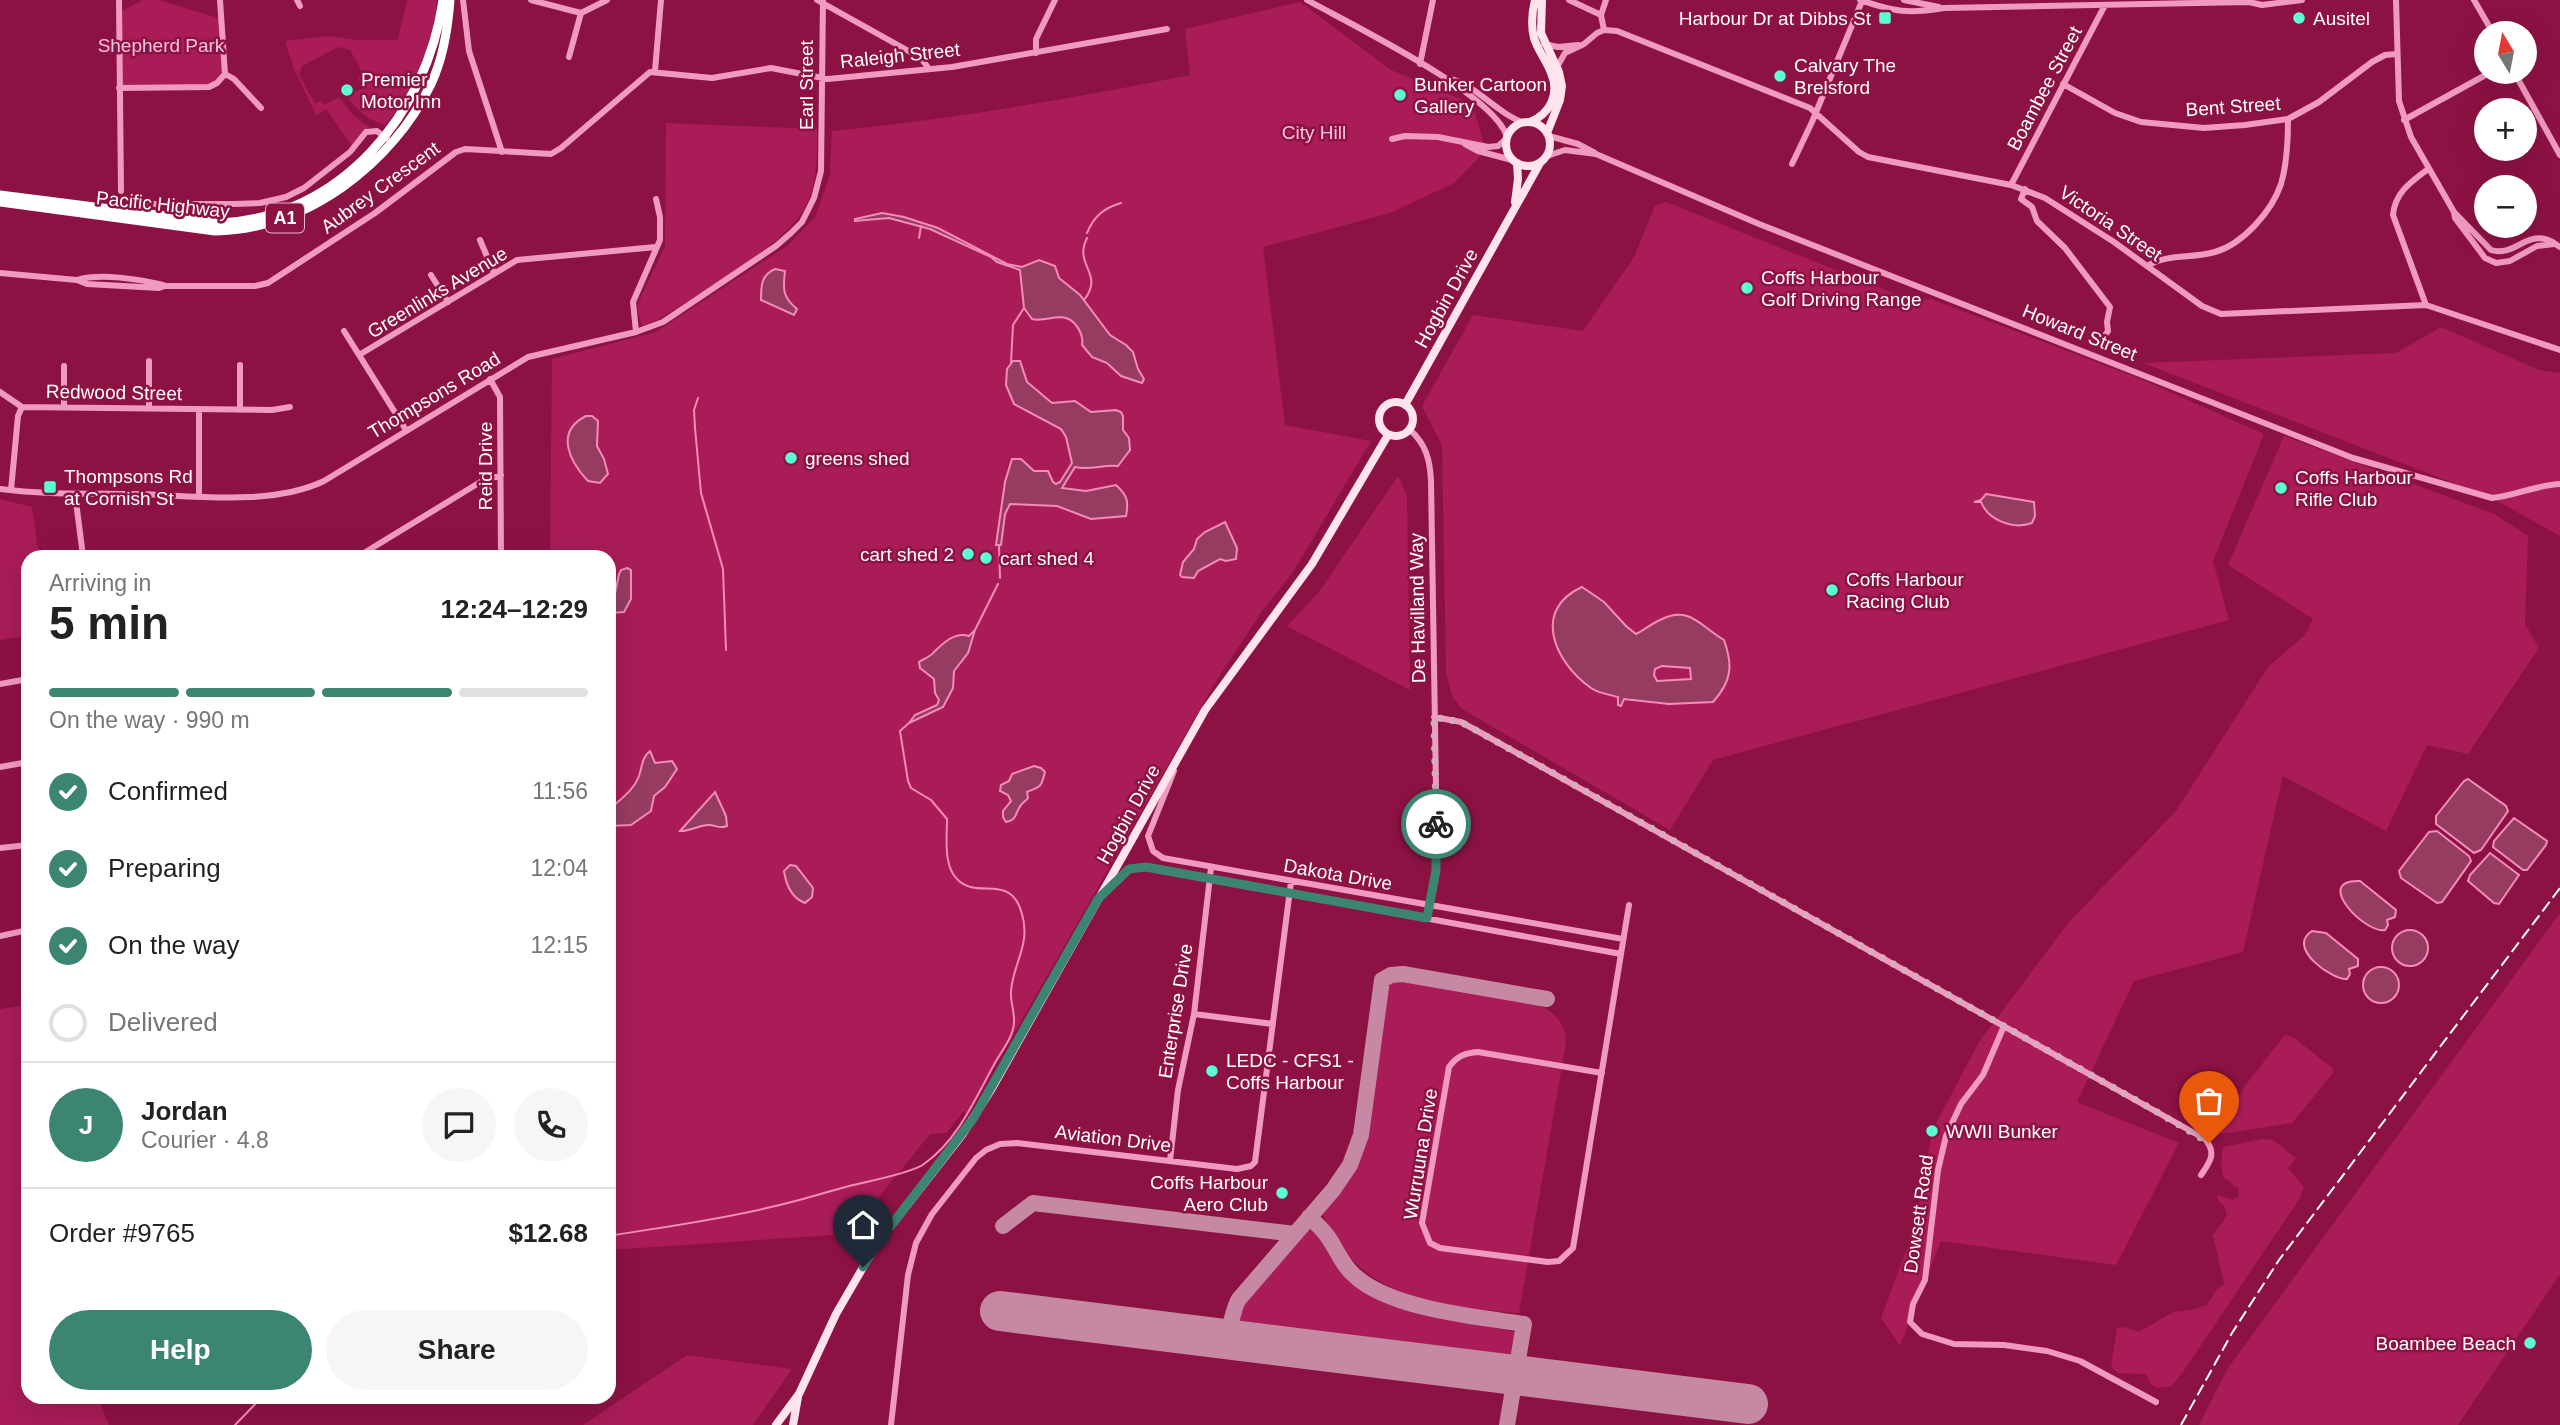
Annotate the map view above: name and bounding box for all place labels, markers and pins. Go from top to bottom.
place label: Harbour Dr at Dibbs St [1679,8,1872,29]
place label: Ausitel [2313,8,2370,29]
marker: Harbour Dr at Dibbs St [1877,10,1893,26]
marker: Ausitel [2291,10,2307,26]
place label: Calvary The Brelsford [1794,55,1896,98]
marker: Calvary The Brelsford [1772,68,1788,84]
place label: Premier Motor Inn [361,69,441,112]
place label: Bunker Cartoon Gallery [1414,74,1547,117]
marker: Premier Motor Inn [339,82,355,98]
marker: Bunker Cartoon Gallery [1392,87,1408,103]
place label: Coffs Harbour Golf Driving Range [1761,267,1922,310]
marker: Coffs Harbour Golf Driving Range [1739,280,1755,296]
place label: greens shed [805,448,910,469]
marker: greens shed [783,450,799,466]
place label: Thompsons Rd at Cornish St [64,466,193,509]
place label: Coffs Harbour Rifle Club [2295,467,2414,510]
marker: Thompsons Rd at Cornish St [42,479,58,495]
marker: Coffs Harbour Rifle Club [2273,480,2289,496]
place label: cart shed 2 [860,544,954,565]
marker: cart shed 2 [960,546,976,562]
place label: cart shed 4 [1000,548,1094,569]
marker: cart shed 4 [978,550,994,566]
place label: Coffs Harbour Racing Club [1846,569,1965,612]
marker: Coffs Harbour Racing Club [1824,582,1840,598]
place label: LEDC - CFS1 - Coffs Harbour [1226,1050,1354,1093]
marker: LEDC - CFS1 - Coffs Harbour [1204,1063,1220,1079]
pin [2179,1071,2239,1143]
place label: WWII Bunker [1946,1121,2059,1142]
marker: WWII Bunker [1924,1123,1940,1139]
place label: Coffs Harbour Aero Club [1150,1172,1269,1215]
marker: Coffs Harbour Aero Club [1274,1185,1290,1201]
pin [833,1195,893,1267]
place label: Boambee Beach [2376,1333,2516,1354]
marker: Boambee Beach [2522,1335,2538,1351]

